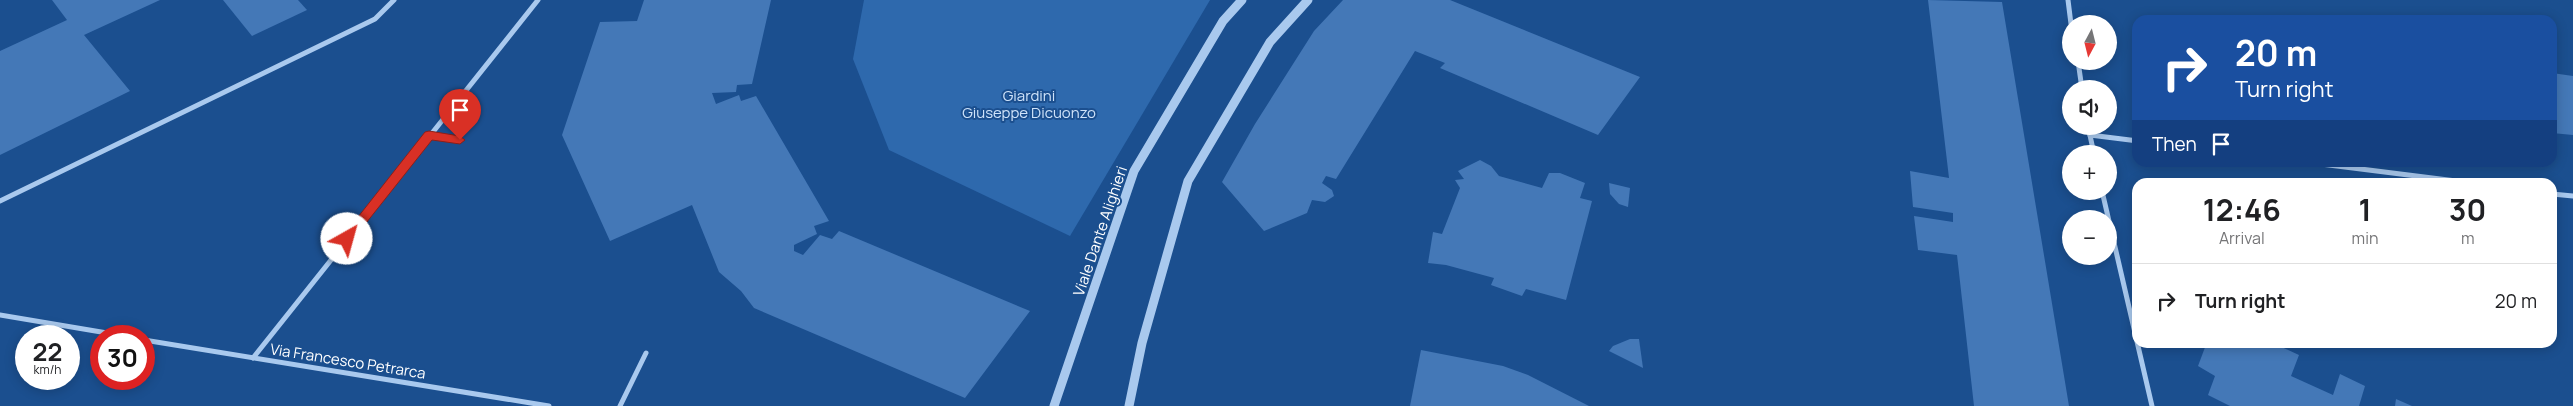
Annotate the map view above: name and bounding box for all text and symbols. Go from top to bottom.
north arrow [2062,15,2118,70]
map controls [2062,15,2117,265]
text: 20 m [2235,29,2317,77]
icon: right [2152,35,2217,100]
text: Turn right [2235,74,2333,104]
button: sound [2062,80,2117,135]
park label: Giardini Giuseppe Dicuonzo [962,85,1096,123]
pin [439,89,481,140]
icon: arrive [446,96,474,124]
icon: arrive [2207,130,2235,158]
text: Then [2152,131,2197,157]
button: + [2062,145,2117,200]
street label: Viale Dante Alighieri [1068,163,1132,299]
text: 12:46 [2203,189,2281,230]
text: 1 [2358,189,2372,230]
text: 30 [2449,189,2486,230]
button: − [2062,210,2117,265]
position arrow [320,212,372,264]
text: Arrival [2219,227,2265,249]
text: min [2352,227,2378,249]
text: m [2461,227,2474,249]
icon: right [2152,287,2180,315]
text: Turn right [2195,288,2285,314]
text: 20 m [2495,288,2537,314]
speed limit sign: 30 [90,325,155,390]
text: 22 [33,334,62,369]
street label: Via Francesco Petrarca [269,338,427,384]
text: km/h [34,361,61,378]

